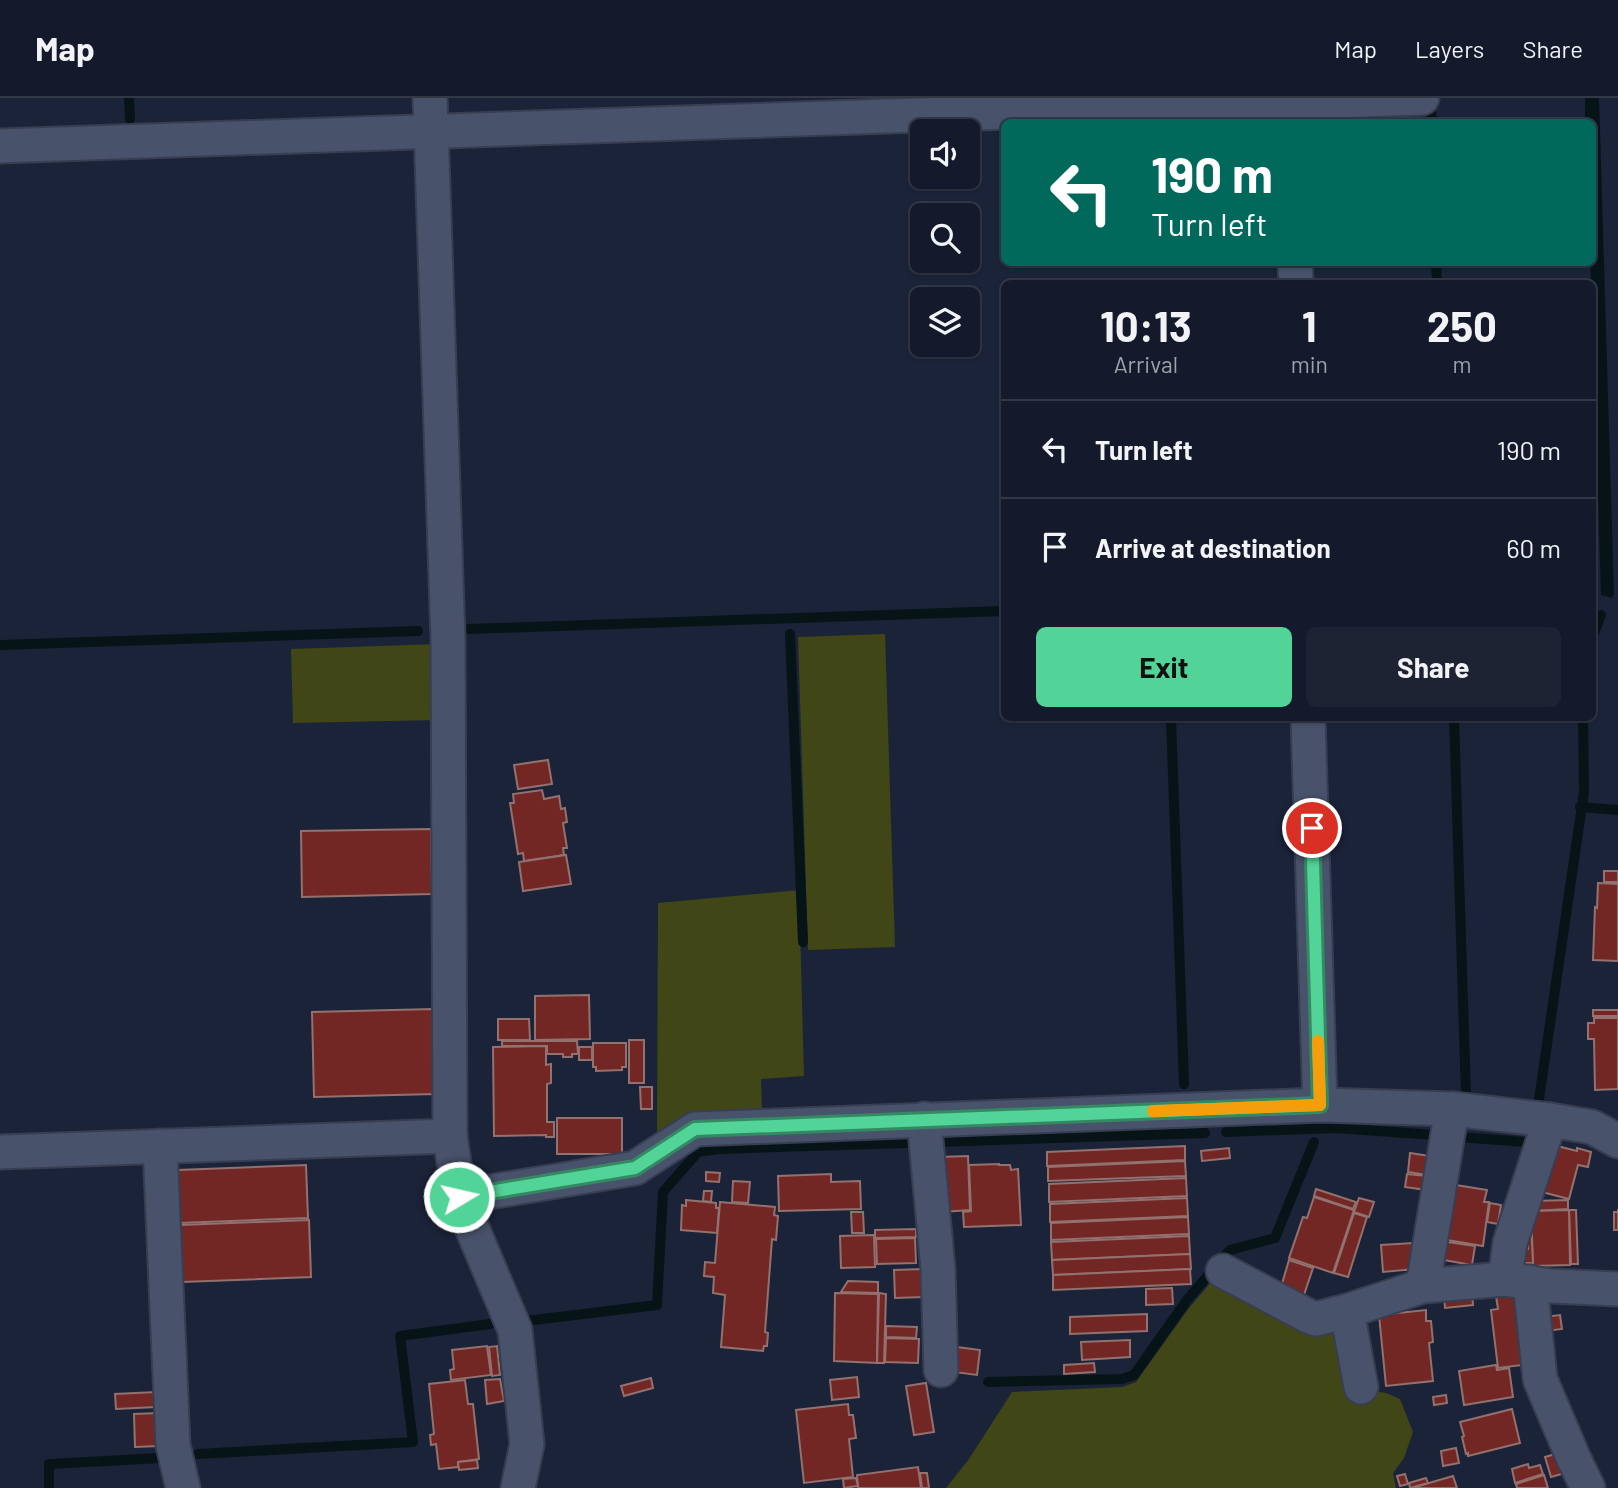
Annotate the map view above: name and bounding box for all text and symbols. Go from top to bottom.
text: Map [35,28,95,68]
text: Map [1334,34,1377,63]
text: Layers [1415,34,1484,63]
text: Share [1522,34,1583,63]
map controls [910,119,980,357]
button: sound [910,119,980,189]
text: 190 m [1151,144,1273,203]
icon: left [1036,147,1127,238]
button: search [910,203,980,273]
text: Turn left [1151,204,1268,242]
button: layers [910,287,980,357]
text: 10:13 [1100,300,1192,350]
text: 1 [1302,300,1317,350]
text: 250 [1427,300,1497,350]
text: Arrival [1114,350,1178,378]
text: min [1291,350,1328,378]
text: m [1452,350,1471,378]
icon: left [1036,430,1074,468]
text: Turn left [1095,434,1193,465]
text: 190 m [1497,434,1561,465]
icon: arrive [1036,528,1074,566]
text: Arrive at destination [1095,532,1331,563]
text: 60 m [1506,532,1561,563]
button: Exit [1036,627,1292,707]
button: Share [1306,627,1561,707]
pin [1282,798,1342,858]
icon: arrive [1293,809,1331,847]
position arrow [422,1160,496,1234]

